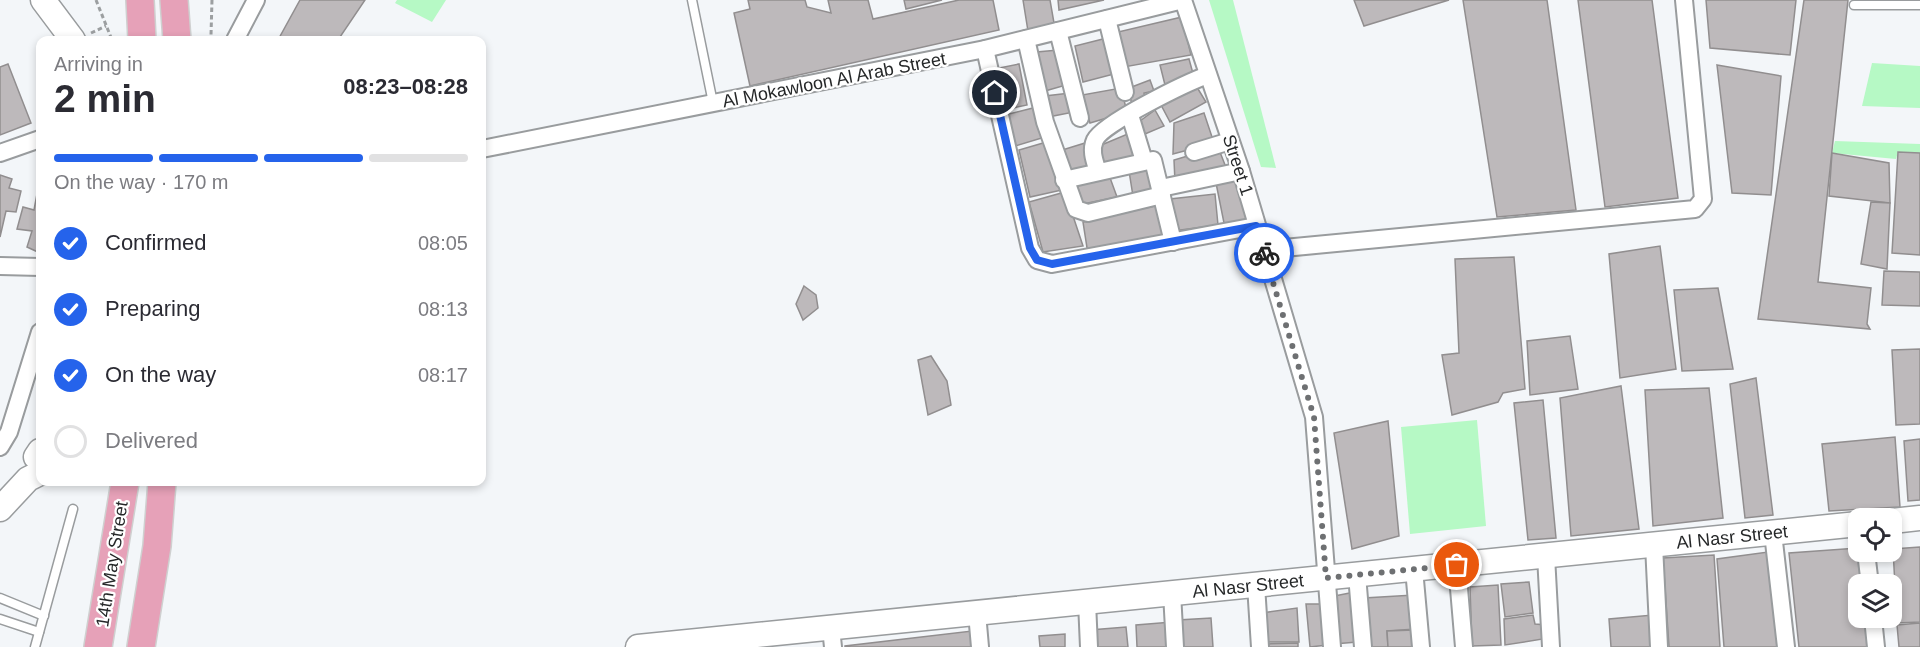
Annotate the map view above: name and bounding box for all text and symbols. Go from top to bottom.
street label: Al Mokawloon Al Arab Street [721,49,947,111]
text: Arriving in [54,53,143,75]
pin [969,67,1020,118]
text: 08:23–08:28 [343,74,468,99]
icon: home [978,76,1011,109]
text: 2 min [54,77,156,120]
street label: Street 1 [1219,132,1257,198]
text: On the way · 170 m [54,171,229,193]
courier [1234,223,1294,283]
icon: check [54,227,87,260]
text: Confirmed [105,230,206,255]
text: 08:05 [418,232,468,254]
icon: bike [1248,237,1281,270]
icon: check [54,293,87,326]
text: Preparing [105,296,200,321]
text: 08:13 [418,298,468,320]
icon: check [54,359,87,392]
text: On the way [105,362,216,387]
text: 08:17 [418,364,468,386]
text: Delivered [105,428,198,453]
street label: 14th May Street [92,500,132,628]
map controls [1848,508,1902,628]
button: locate [1848,508,1902,562]
street label: Al Nasr Street [1675,521,1789,553]
pin [1431,539,1482,590]
icon: bag [1440,548,1473,581]
street label: Al Nasr Street [1191,570,1305,602]
button: layers [1848,574,1902,628]

